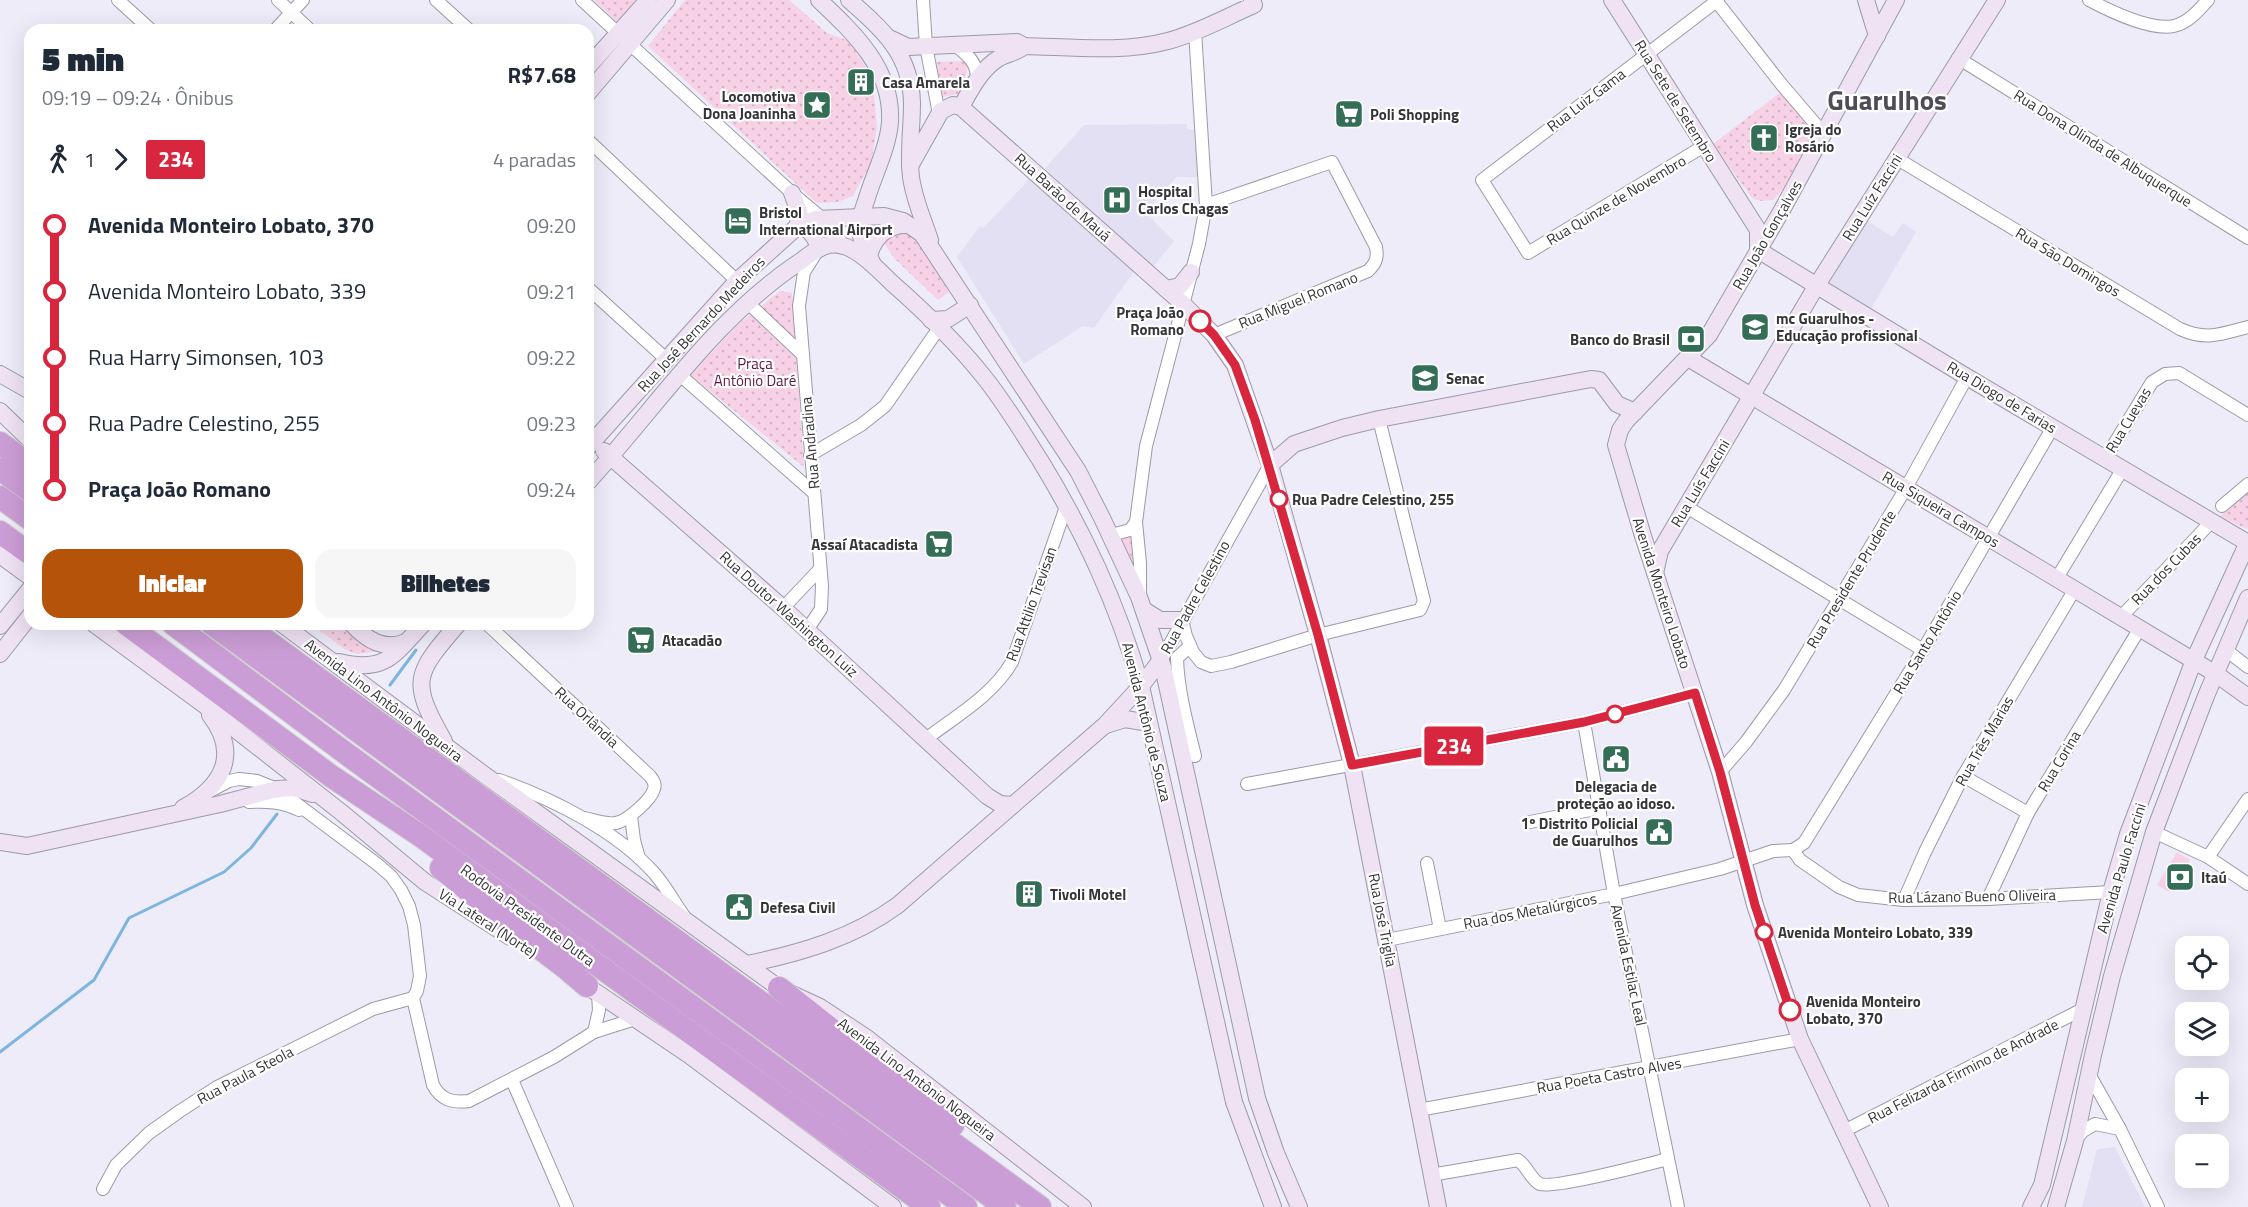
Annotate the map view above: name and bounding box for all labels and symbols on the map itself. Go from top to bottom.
street label: Rua Sete de Setembro [1629,35,1723,167]
street label: Rua Luiz Gama [1542,62,1631,137]
building icon: Casa Amarela [845,66,877,98]
place label: Casa Amarela [882,71,970,94]
district label: Guarulhos [1827,79,1947,120]
street label: Rua Dona Olinda de Albuquerque [2009,83,2197,213]
place label: Locomotiva Dona Joaninha [703,85,796,125]
place icon: Locomotiva Dona Joaninha [801,89,833,121]
supermarket icon: Poli Shopping [1333,98,1365,130]
place label: Poli Shopping [1370,103,1459,126]
place label: Igreja do Rosário [1785,118,1841,158]
church icon: Igreja do Rosário [1748,122,1780,154]
street label: Rua Barão de Mauá [1010,147,1117,247]
street label: Rua Quinze de Novembro [1542,149,1690,251]
street label: Rua Luíz Faccini [1836,149,1908,245]
street label: Rua João Gonçalves [1726,176,1808,294]
place label: Hospital Carlos Chagas [1138,180,1229,220]
hospital icon: Hospital Carlos Chagas [1101,184,1133,216]
place label: Bristol International Airport [759,201,893,241]
hotel icon: Bristol International Airport [722,205,754,237]
street label: Rua São Domingos [2011,222,2125,302]
street label: Rua José Bernardo Medeiros [632,251,770,397]
street label: Rua Miguel Romano [1235,266,1361,334]
place label: Praça João Romano [1116,301,1184,341]
place label: mc Guarulhos - Educação profissional [1776,307,1918,347]
marker: Praça João Romano [1189,310,1211,332]
school or university icon: mc Guarulhos - Educação profissional [1739,311,1771,343]
bank icon: Banco do Brasil [1675,323,1707,355]
place label: Banco do Brasil [1570,328,1670,351]
park label: Praça Antônio Daré [714,352,796,392]
street label: Rua Diogo de Farias [1943,355,2061,439]
school or university icon: Senac [1409,362,1441,394]
place label: Senac [1446,367,1485,390]
street label: Rua Cuevas [2099,383,2157,457]
street label: Rua Andradina [794,395,825,490]
street label: Rua Luís Faccini [1665,435,1735,531]
street label: Rua Siqueira Campos [1878,465,2004,553]
place label: Rua Padre Celestino, 255 [1292,488,1454,511]
marker: Rua Padre Celestino, 255 [1270,490,1288,508]
street label: Rua Presidente Prudente [1800,505,1902,653]
street label: Avenida Monteiro Lobato [1627,514,1697,672]
supermarket icon: Assaí Atacadista [923,528,955,560]
street label: Rua dos Cubas [2126,528,2206,610]
place label: Assaí Atacadista [811,533,918,556]
street label: Rua Padre Celestino [1154,536,1236,658]
street label: Rua Attilio Trevisan [1000,543,1062,665]
street label: Rua Doutor Washington Luiz [715,545,864,683]
street label: Rua Santo Antônio [1887,586,1967,698]
supermarket icon: Atacadão [625,624,657,656]
place label: Atacadão [662,629,722,652]
street label: Avenida Lino Antônio Nogueira [300,633,468,768]
street label: Avenida Antônio de Souza [1116,640,1178,804]
street label: Rua Orlândia [550,681,625,753]
street label: Rua Três Marias [1949,692,2019,790]
unlabelled marker [1606,705,1624,723]
line badge: 234 [1420,726,1488,766]
street label: Rua Corina [2032,726,2087,796]
public building icon: Delegacia de proteção ao idoso. [1600,743,1632,775]
place label: Delegacia de proteção ao idoso. [1557,775,1675,815]
street label: Avenida Paulo Faccini [2090,800,2152,936]
place label: 1º Distrito Policial de Guarulhos [1521,812,1638,852]
public building icon: 1º Distrito Policial de Guarulhos [1643,816,1675,848]
street label: Rodovia Presidente Dutra [456,858,600,972]
bank icon: Itaú [2164,861,2196,893]
place label: Itaú [2201,866,2227,889]
street label: Rua José Triglia [1363,871,1403,969]
building icon: Tivoli Motel [1013,878,1045,910]
street label: Via Lateral (Norte) [434,882,542,964]
place label: Tivoli Motel [1050,883,1126,906]
street label: Rua Lázano Bueno Oliveira [1888,883,2056,909]
street label: Rua dos Metalúrgicos [1461,887,1599,935]
public building icon: Defesa Civil [723,891,755,923]
place label: Defesa Civil [760,896,836,919]
street label: Avenida Estilac Leal [1605,902,1653,1028]
place label: Avenida Monteiro Lobato, 339 [1778,921,1973,944]
marker: Avenida Monteiro Lobato, 339 [1755,923,1773,941]
place label: Avenida Monteiro Lobato, 370 [1806,990,1921,1030]
marker: Avenida Monteiro Lobato, 370 [1779,999,1801,1021]
street label: Avenida Lino Antônio Nogueira [833,1012,1001,1147]
street label: Rua Felizarda Firmino de Andrade [1864,1013,2062,1129]
street label: Rua Paula Steola [193,1040,298,1110]
street label: Rua Poeta Castro Alves [1535,1051,1683,1099]

